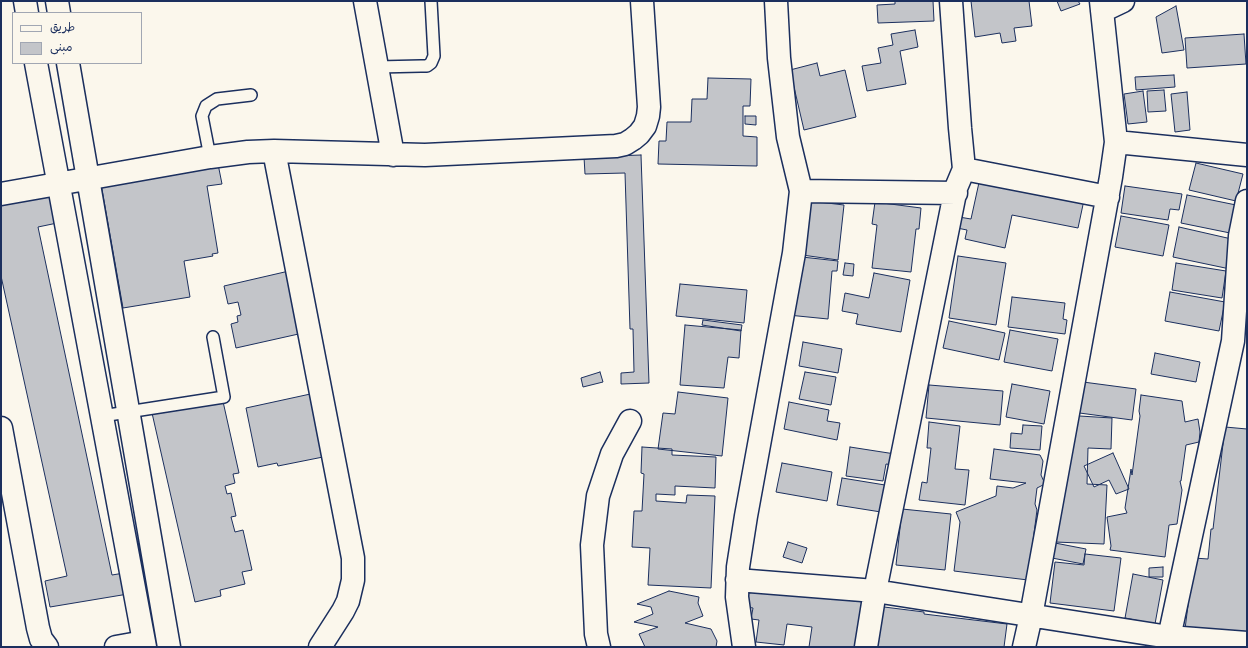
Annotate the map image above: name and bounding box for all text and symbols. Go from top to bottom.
legend [12,12,142,64]
text: طريق [50,19,75,35]
text: مبنى [50,39,73,55]

